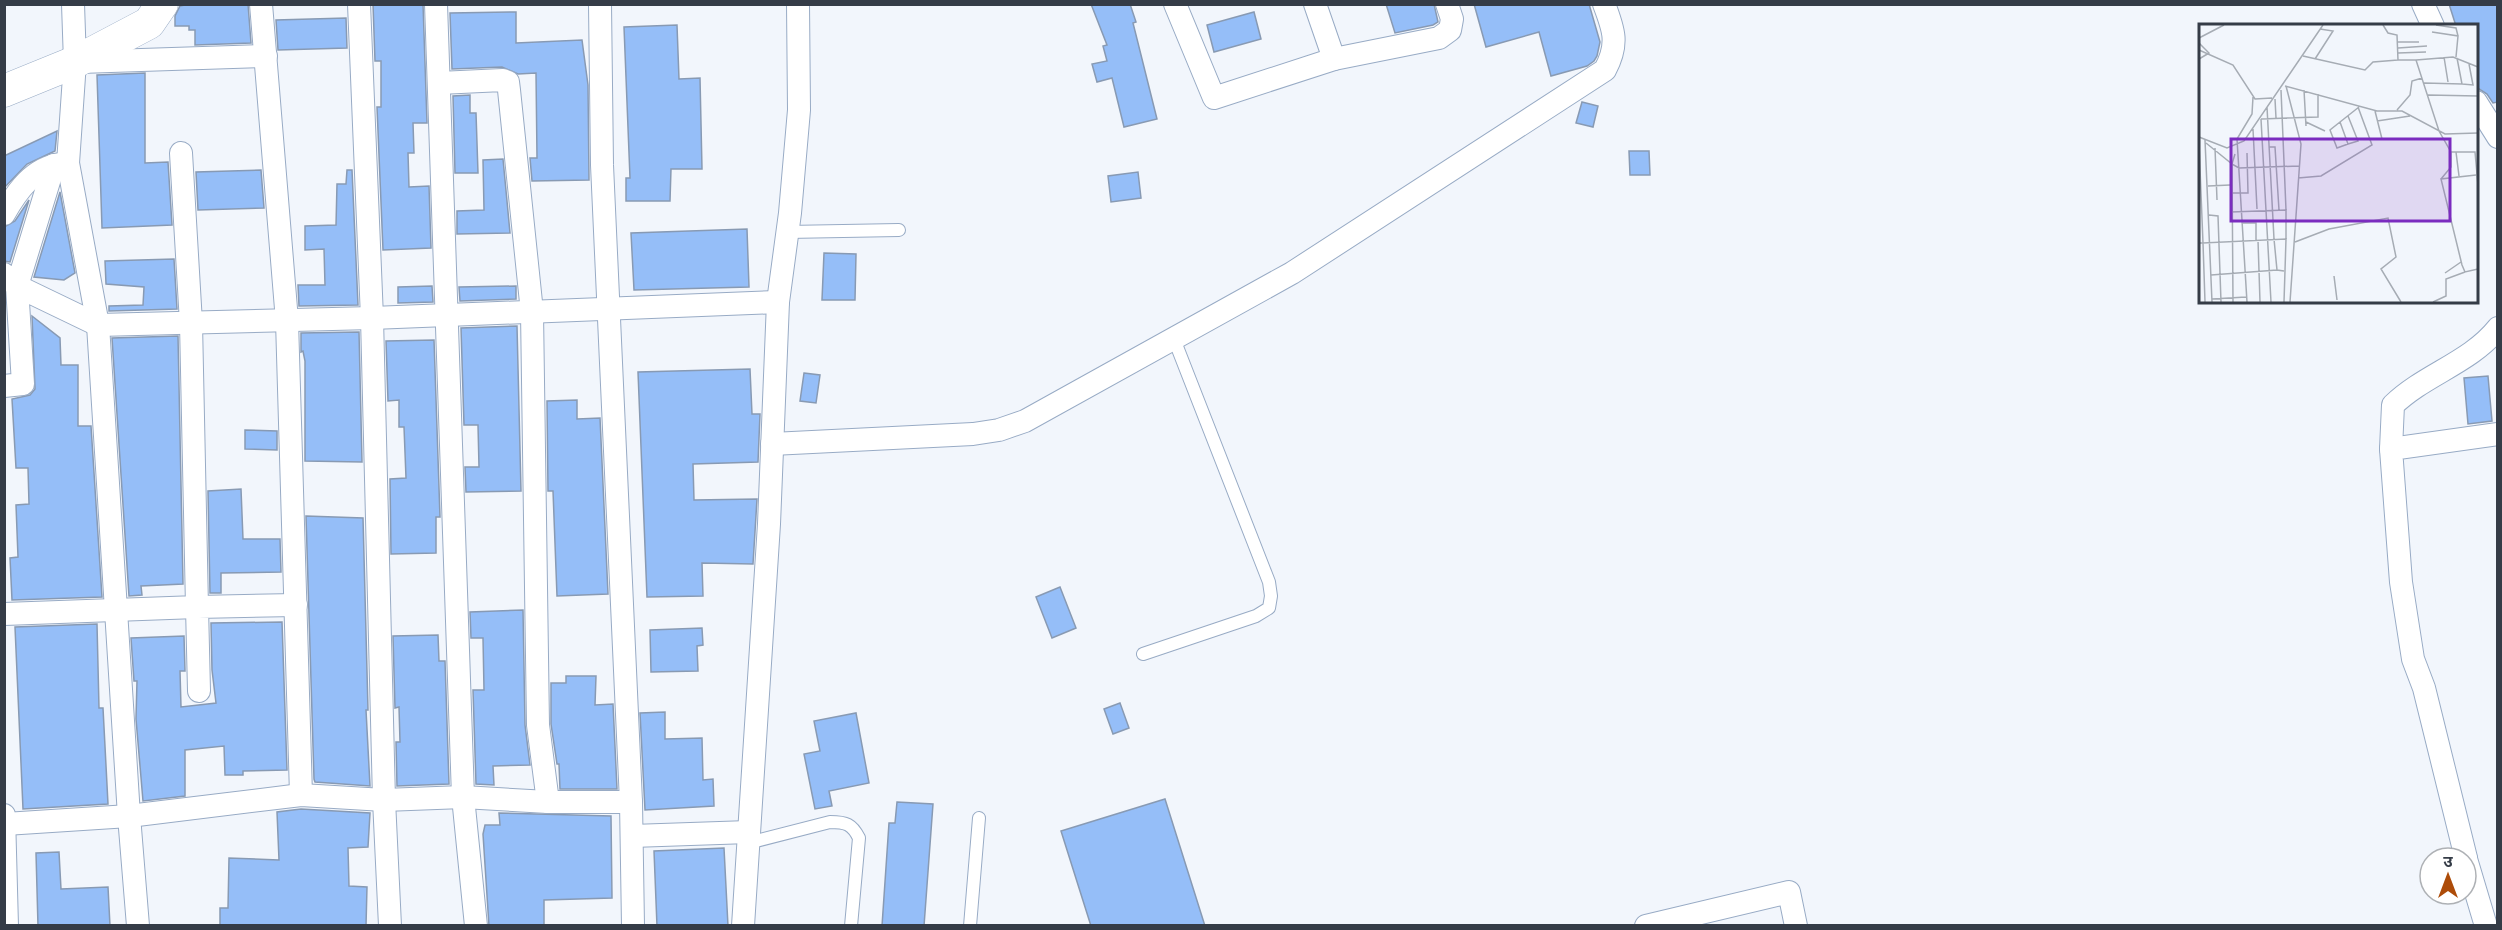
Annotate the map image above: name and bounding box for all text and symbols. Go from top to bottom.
inset map [2199,24,2478,303]
north arrow [2418,846,2478,906]
text: उ [2443,852,2453,870]

